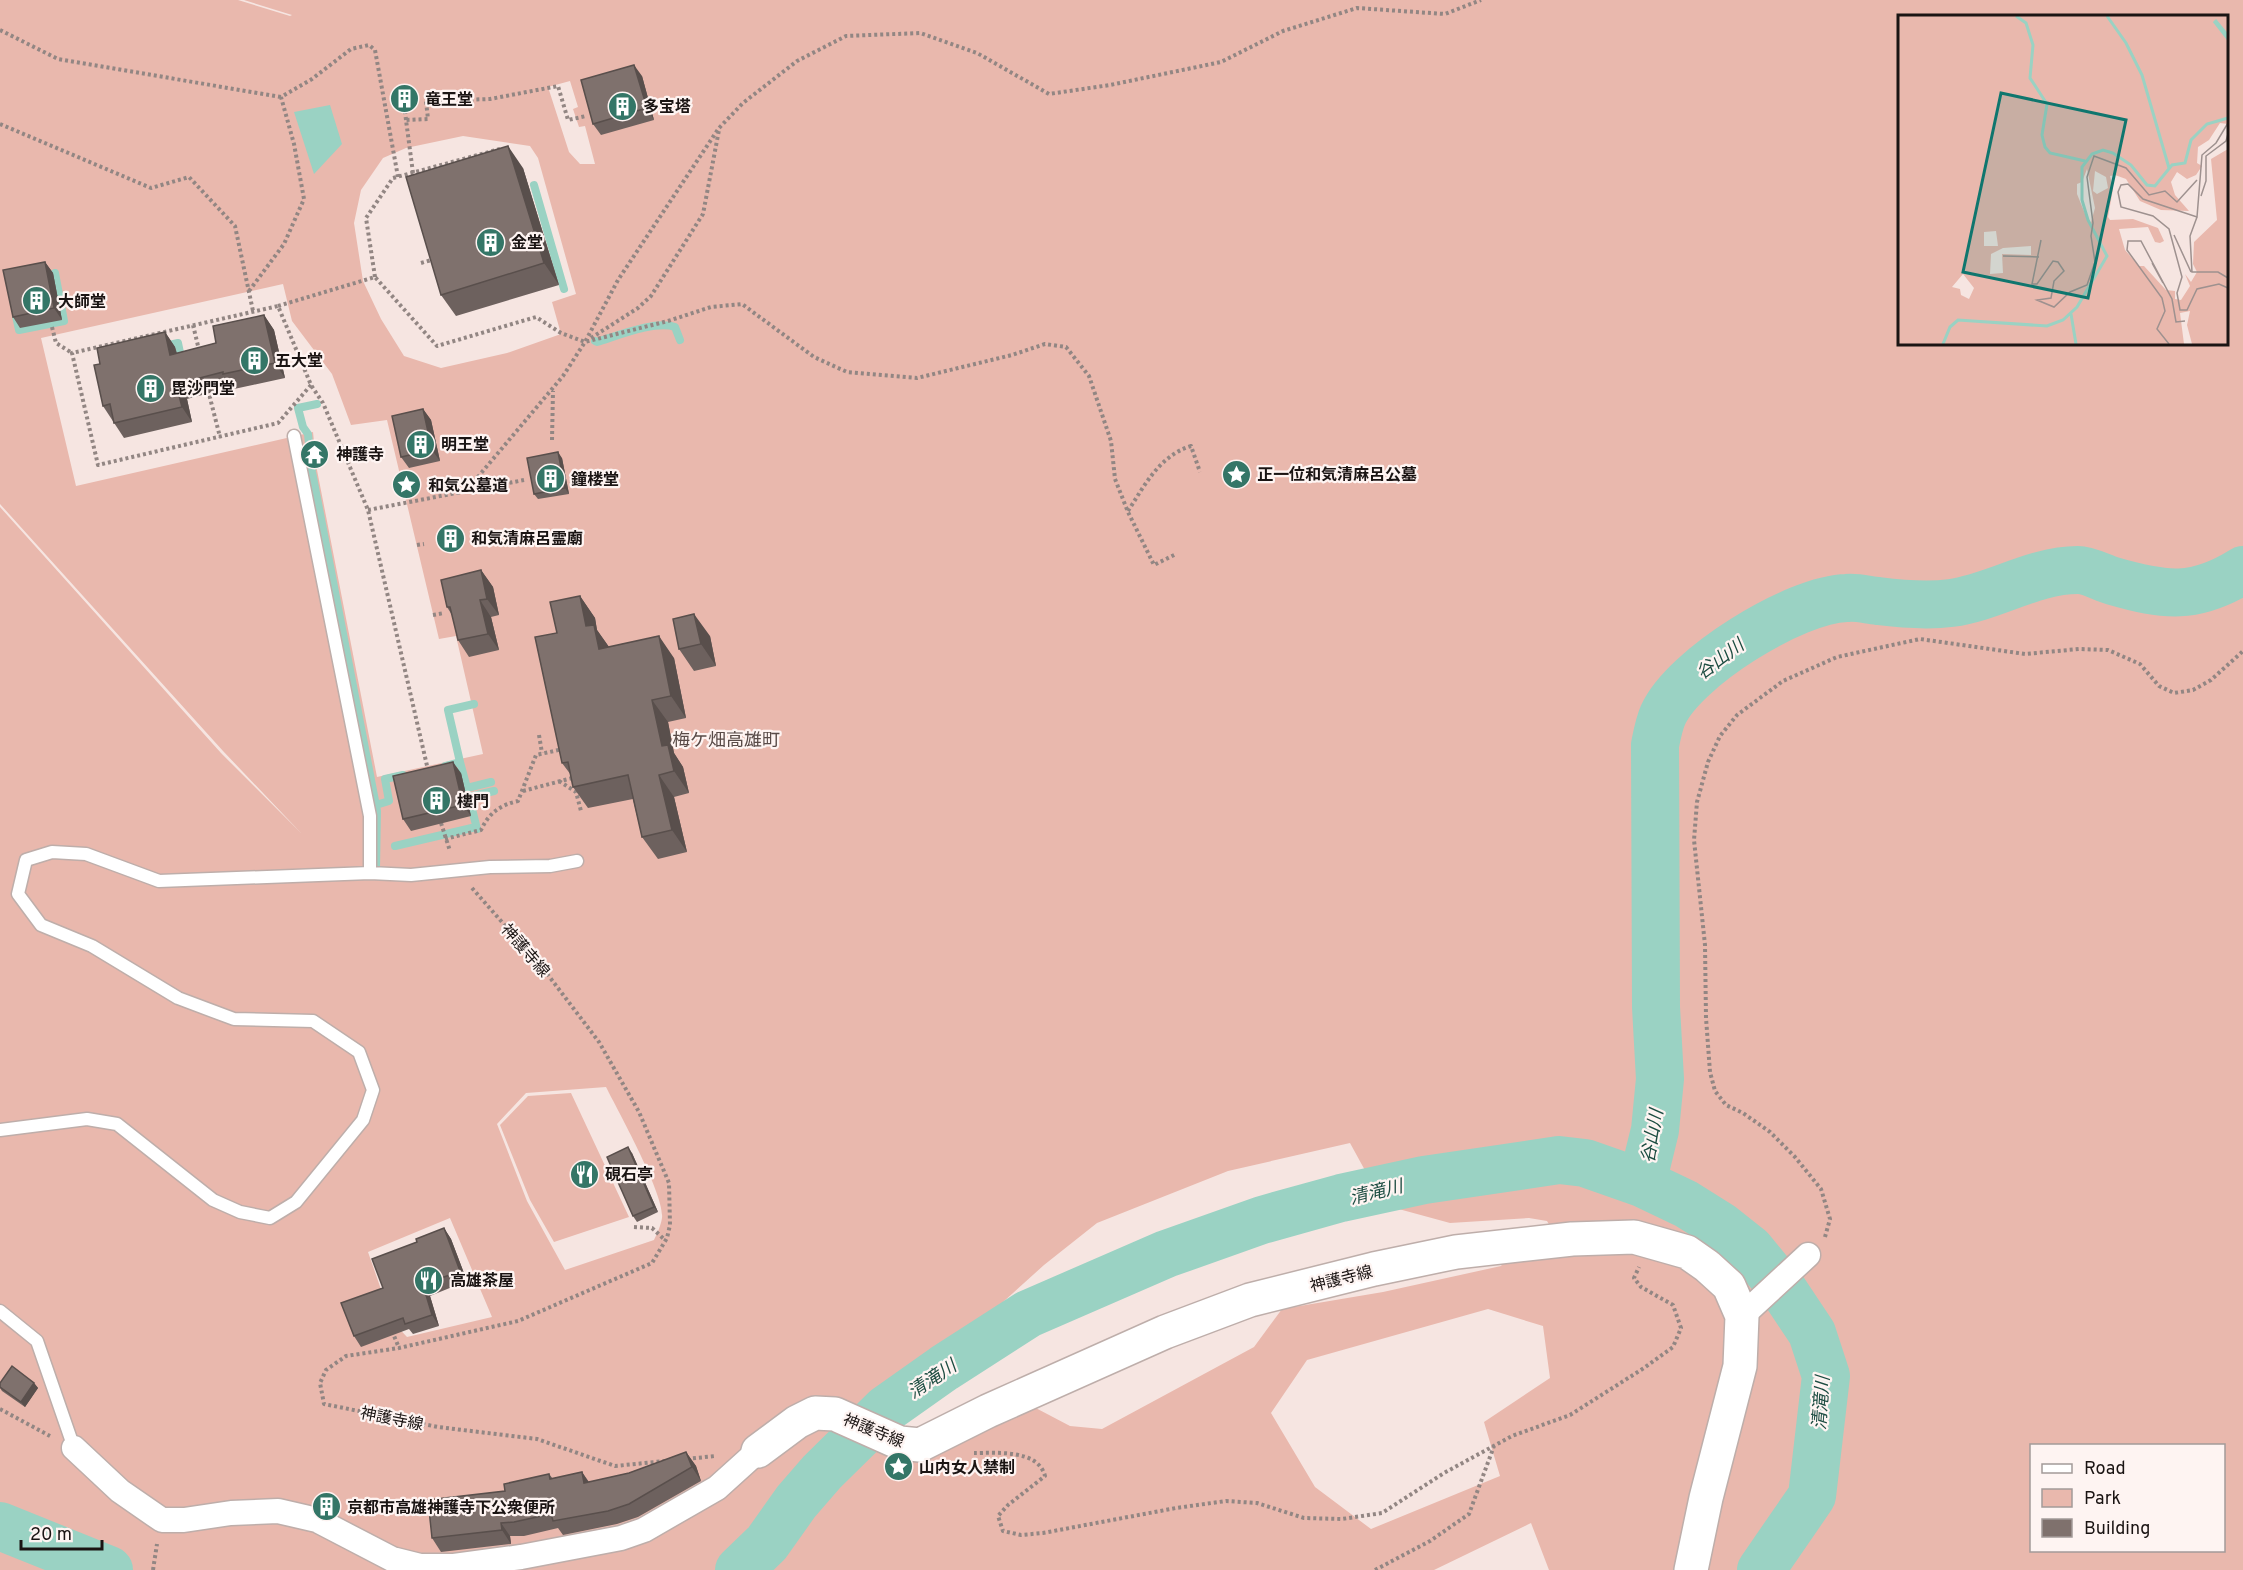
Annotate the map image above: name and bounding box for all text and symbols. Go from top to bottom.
inset map [1898,15,2228,345]
building icon: 竜王堂 [388,83,420,115]
building icon: 多宝塔 [606,90,638,122]
place label: 竜王堂 [425,91,473,111]
place label: 多宝塔 [643,98,691,118]
building icon: 金堂 [474,226,506,258]
place label: 金堂 [511,234,543,254]
building icon: 大師堂 [21,285,53,317]
place label: 大師堂 [58,293,106,313]
building icon: 五大堂 [238,344,270,376]
place label: 五大堂 [275,352,323,372]
building icon: 毘沙門堂 [134,372,166,404]
place label: 毘沙門堂 [171,380,235,400]
building icon: 明王堂 [404,428,436,460]
place label: 明王堂 [441,436,489,456]
temple icon: 神護寺 [299,438,331,470]
place label: 神護寺 [336,445,384,466]
place icon: 正一位和気清麻呂公墓 [1220,458,1252,490]
building icon: 鐘楼堂 [534,463,566,495]
place label: 正一位和気清麻呂公墓 [1257,465,1417,486]
place icon: 和気公墓道 [391,469,423,501]
place label: 鐘楼堂 [571,470,619,491]
place label: 和気公墓道 [428,477,508,497]
building icon: 和気清麻呂霊廟 [434,522,466,554]
place label: 和気清麻呂霊廟 [471,530,583,550]
water label: 谷山川 [1692,634,1751,686]
district label: 梅ケ畑高雄町 [672,730,780,753]
building icon: 樓門 [420,785,452,817]
place label: 樓門 [457,793,489,813]
street label: 神護寺線 [496,921,553,982]
water label: 谷山川 [1637,1106,1670,1165]
restaurant icon: 硯石亭 [568,1158,600,1190]
place label: 硯石亭 [605,1166,653,1186]
water label: 清滝川 [1347,1175,1407,1211]
street label: 神護寺線 [1308,1262,1375,1297]
restaurant icon: 高雄茶屋 [413,1264,445,1296]
place label: 高雄茶屋 [450,1272,514,1292]
water label: 清滝川 [904,1354,963,1405]
water label: 清滝川 [1809,1373,1836,1431]
street label: 神護寺線 [358,1404,425,1436]
street label: 神護寺線 [840,1411,907,1453]
legend [2030,1444,2225,1552]
place icon: 山内女人禁制 [882,1451,914,1483]
place label: 山内女人禁制 [919,1458,1015,1479]
text: Road [2084,1458,2126,1481]
text: Park [2084,1488,2121,1511]
building icon: 京都市高雄神護寺下公衆便所 [310,1491,342,1523]
place label: 京都市高雄神護寺下公衆便所 [347,1498,555,1519]
scale bar [21,1513,102,1551]
text: Building [2084,1518,2150,1541]
text: 20 m [30,1524,72,1547]

